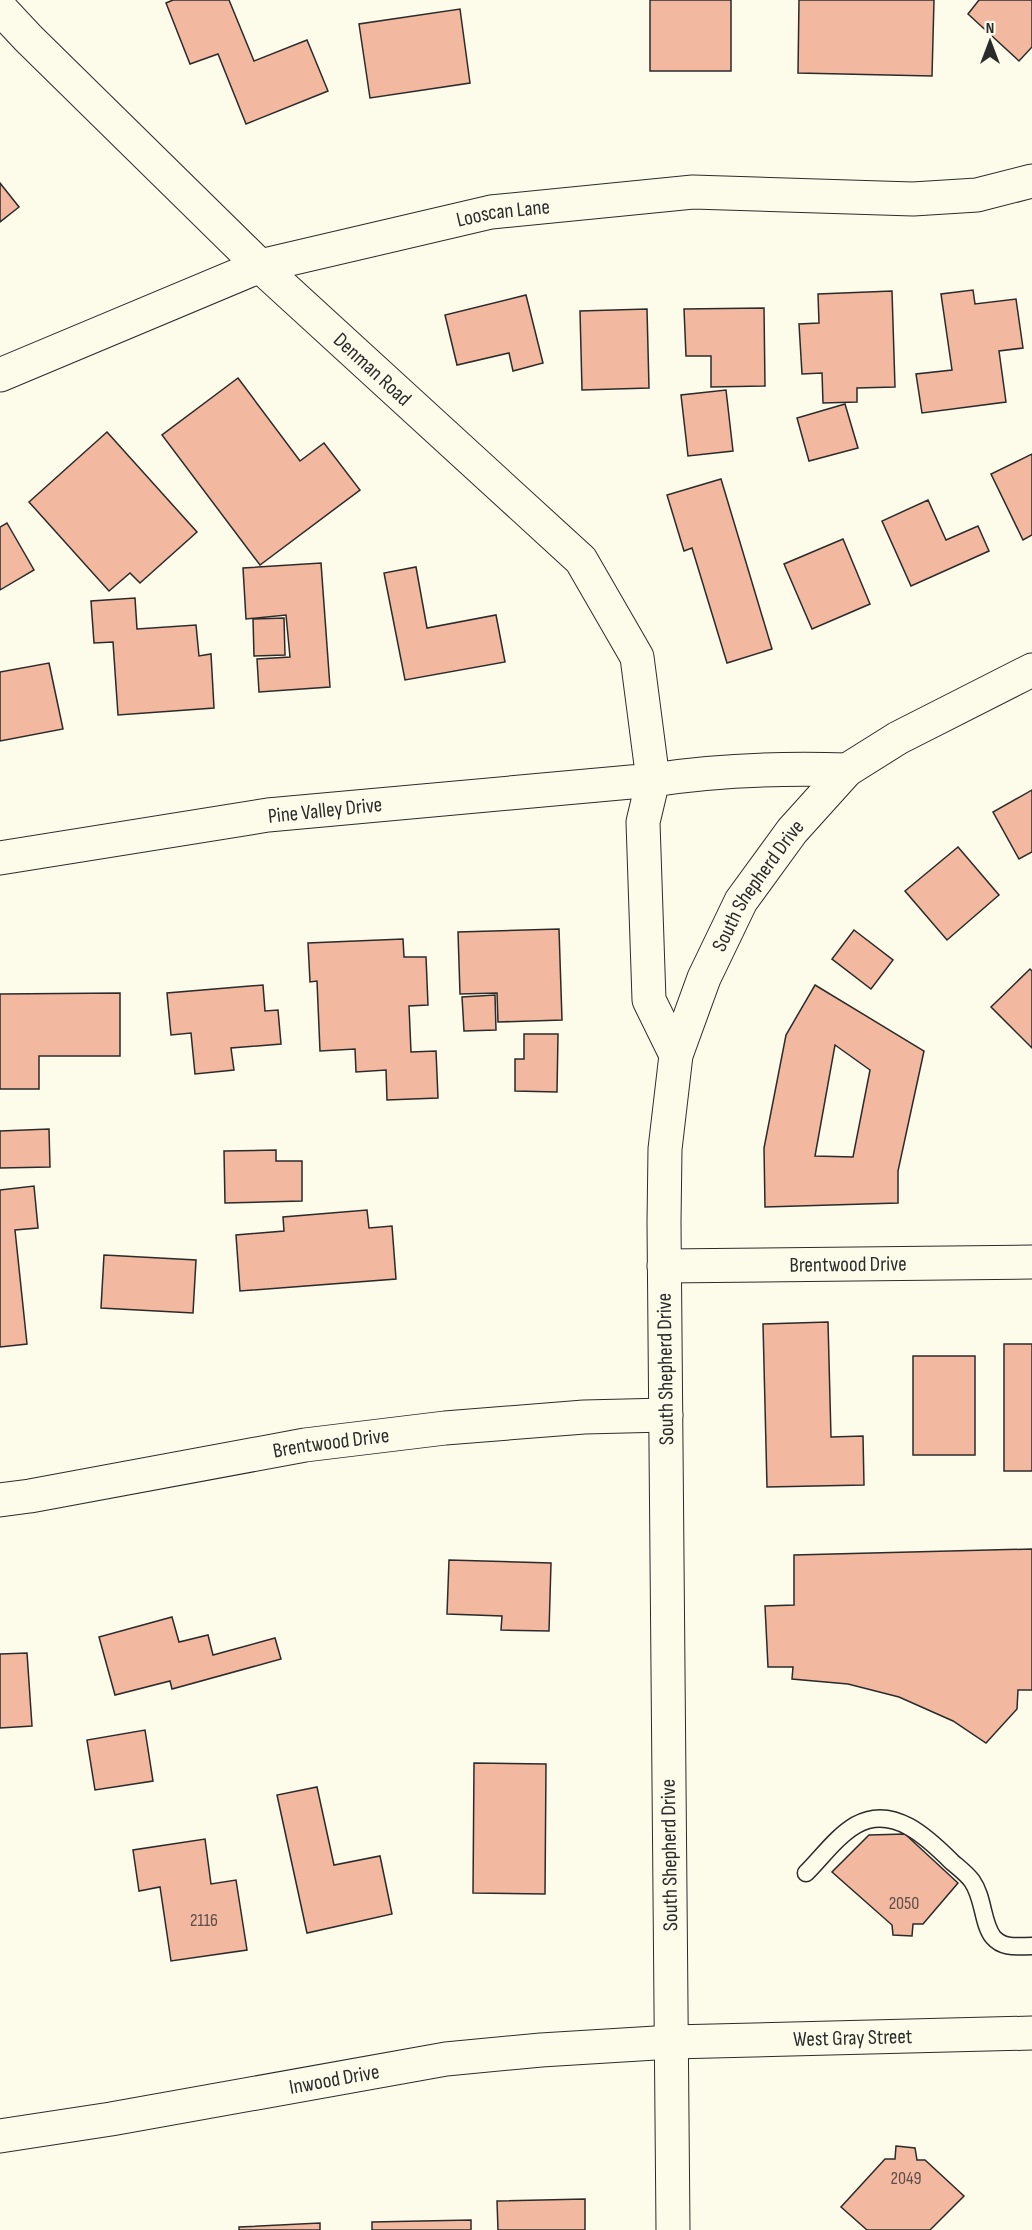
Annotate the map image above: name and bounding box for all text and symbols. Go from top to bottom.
north arrow [960,12,1020,72]
text: N [986,19,994,38]
street label: Looscan Lane [454,194,551,233]
street label: Denman Road [328,328,416,411]
street label: Pine Valley Drive [267,792,383,829]
street label: South Shepherd Drive [707,814,809,956]
street label: Brentwood Drive [789,1251,907,1278]
street label: South Shepherd Drive [652,1293,679,1445]
street label: Brentwood Drive [271,1423,391,1464]
street label: South Shepherd Drive [656,1779,683,1931]
house number: 2050 [889,1893,919,1914]
house number: 2116 [190,1910,218,1931]
street label: West Gray Street [793,2024,912,2052]
street label: Inwood Drive [287,2059,381,2100]
house number: 2049 [891,2168,922,2189]

